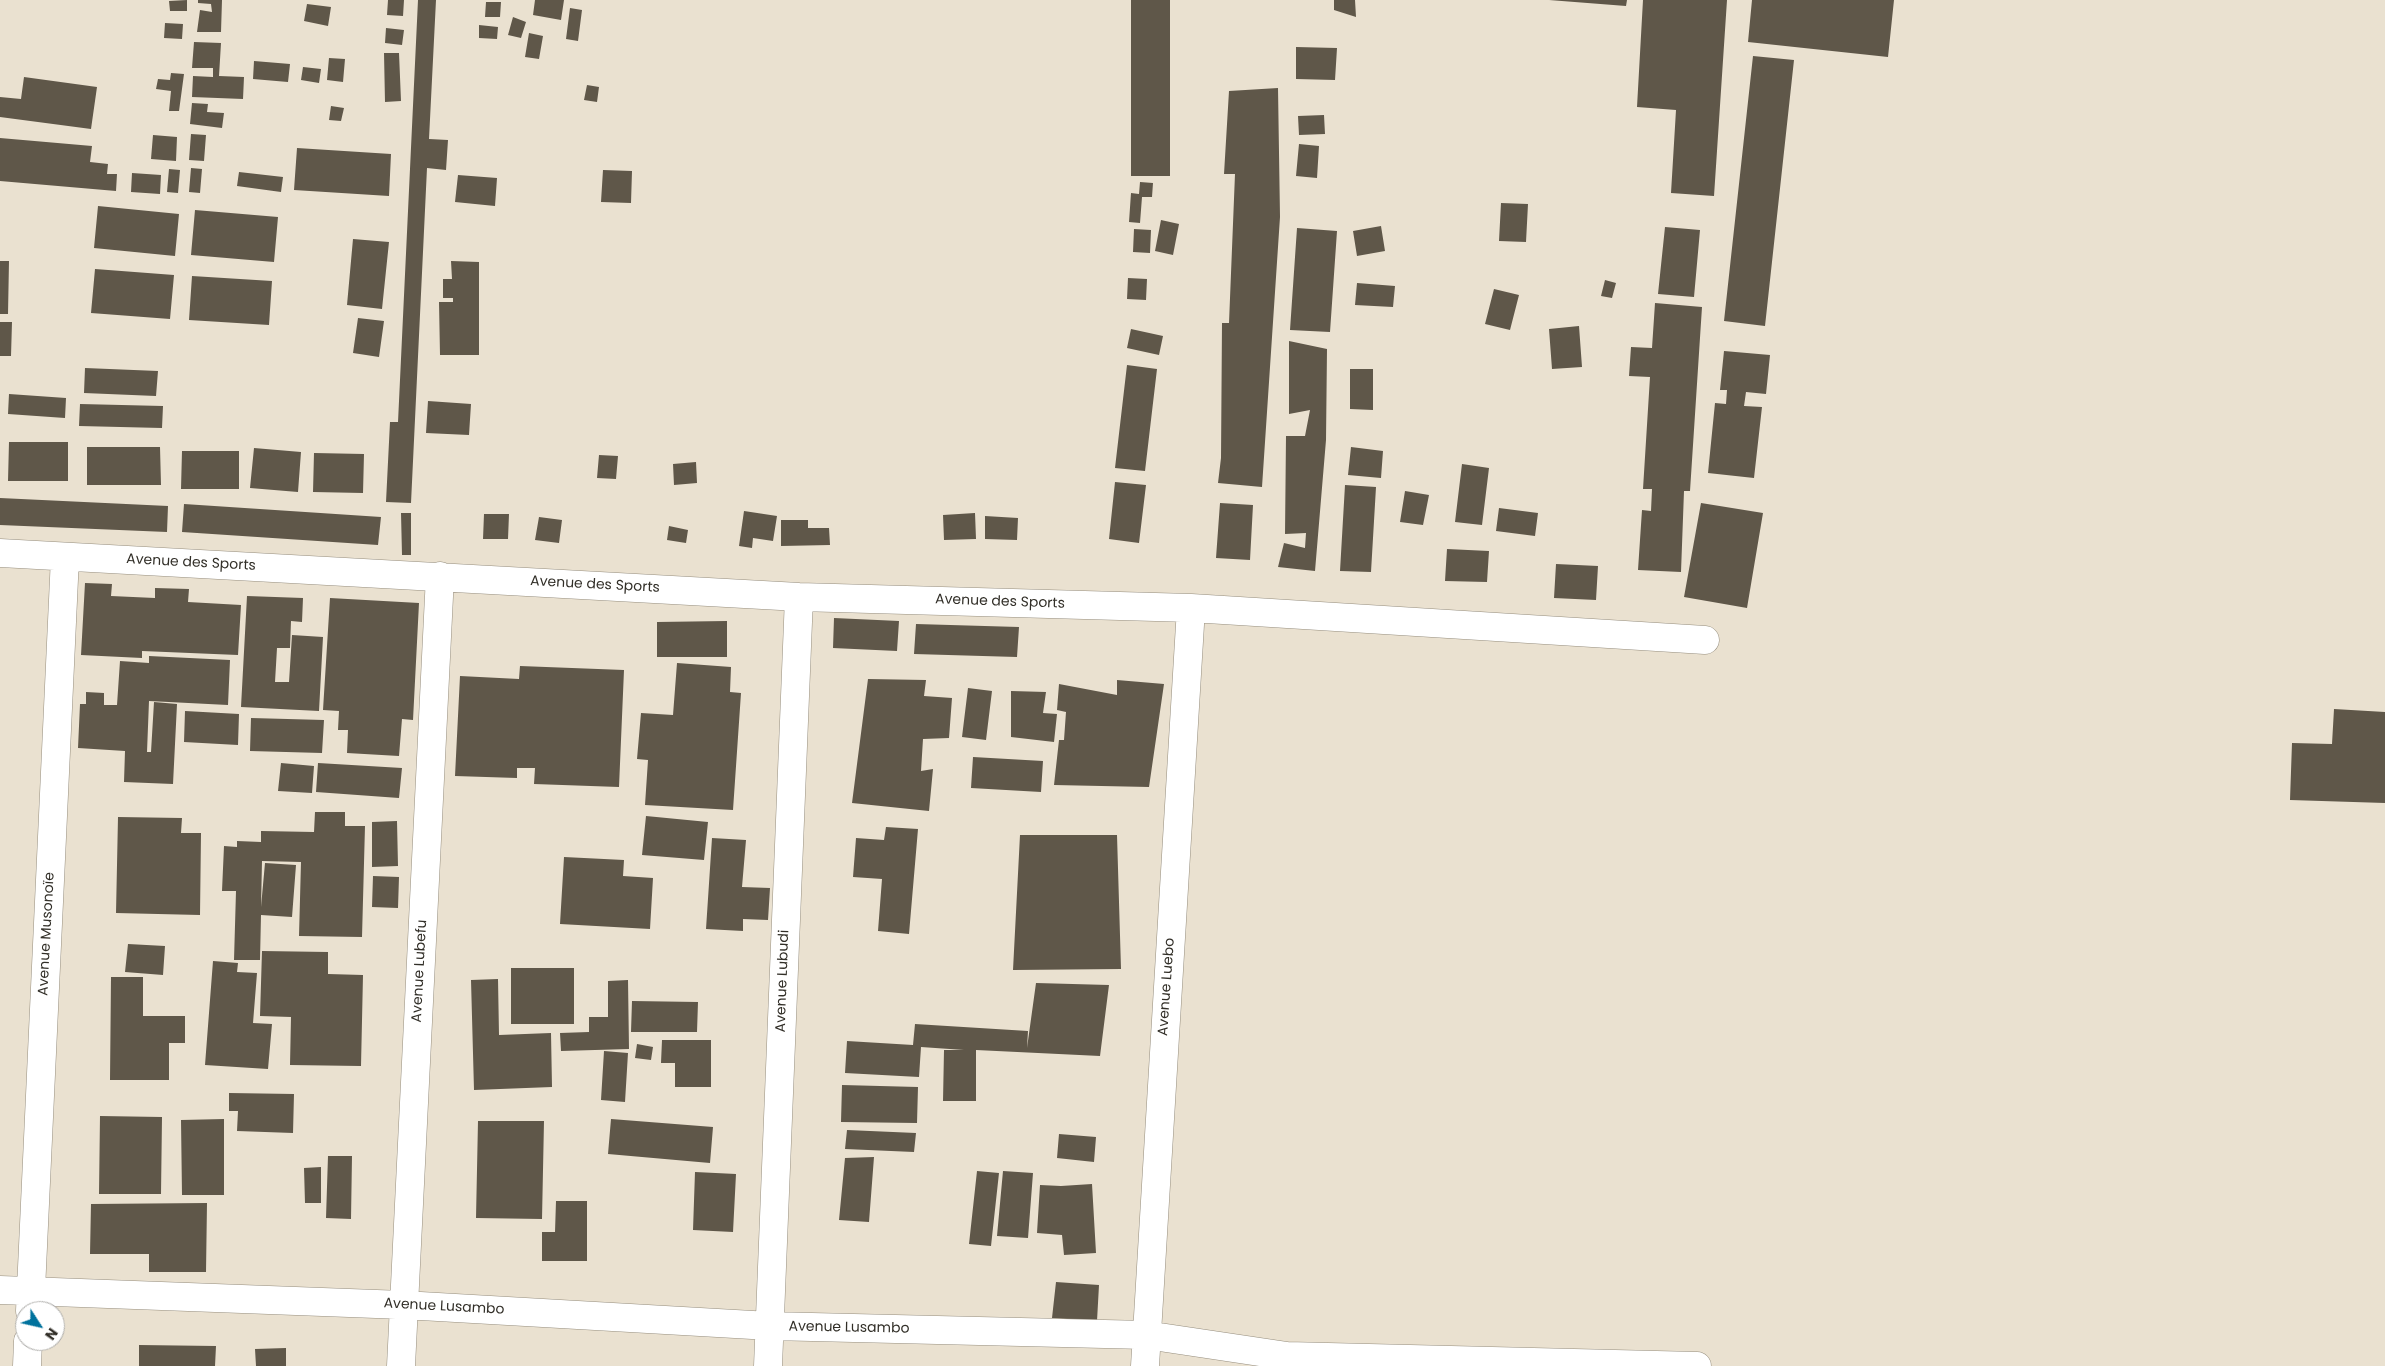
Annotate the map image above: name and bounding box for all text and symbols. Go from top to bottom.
street label: Avenue des Sports [126,551,256,575]
street label: Avenue des Sports [530,573,660,597]
street label: Avenue des Sports [935,591,1065,613]
street label: Avenue Musonoïe [35,872,59,996]
street label: Avenue Lubefu [409,919,431,1023]
street label: Avenue Lubudi [773,929,793,1033]
street label: Avenue Luebo [1155,937,1179,1037]
street label: Avenue Lusambo [383,1295,505,1319]
north arrow [15,1301,65,1351]
street label: Avenue Lusambo [788,1319,910,1337]
text: N [40,1324,63,1344]

